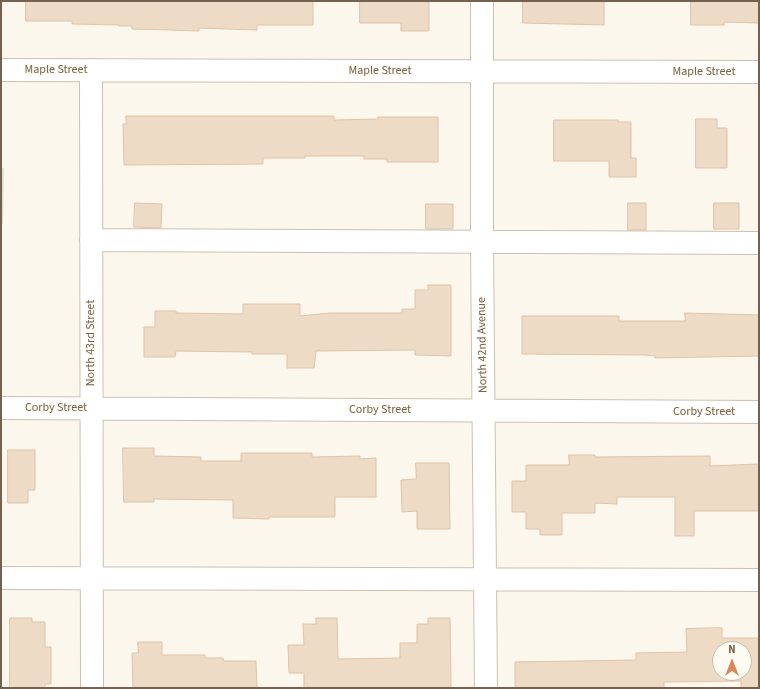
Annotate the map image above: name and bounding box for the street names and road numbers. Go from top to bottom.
street label: Maple Street [25,63,87,77]
street label: Maple Street [349,64,411,78]
street label: Maple Street [673,65,735,79]
street label: North 42nd Avenue [475,297,491,393]
street label: North 43rd Street [84,300,98,386]
street label: Corby Street [25,401,87,415]
street label: Corby Street [349,403,411,417]
street label: Corby Street [673,405,735,419]

